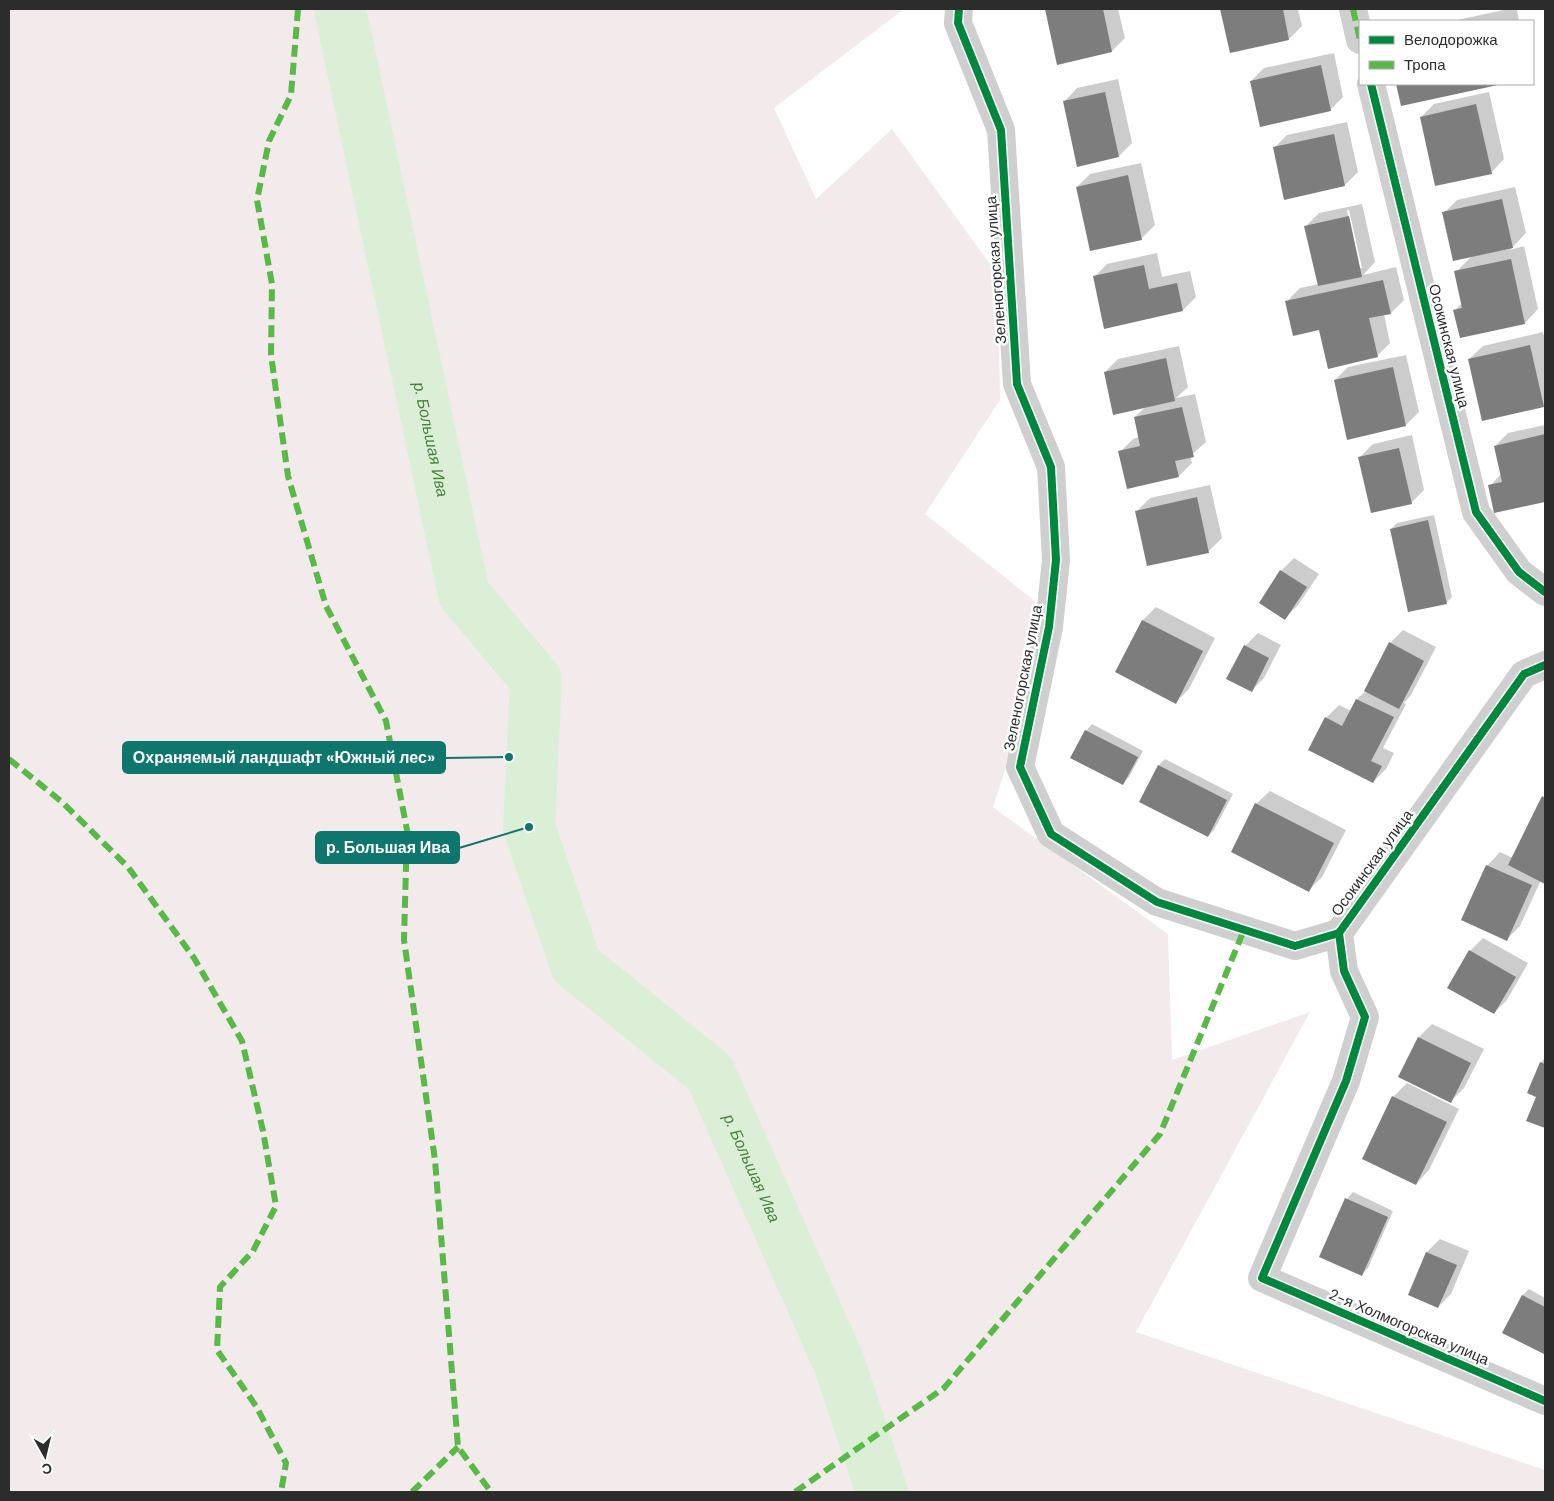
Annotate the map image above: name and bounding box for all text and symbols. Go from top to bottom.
legend [1359,20,1534,85]
text: Велодорожка [1404,30,1498,50]
text: Тропа [1404,55,1446,75]
street label: Зеленогорская улица [981,195,1011,345]
street label: Осокинская улица [1424,282,1474,411]
water label: р. Большая Ива [409,379,454,499]
street label: Зеленогорская улица [999,603,1047,753]
callout: Охраняемый ландшафт «Южный лес» [123,742,445,773]
text: Охраняемый ландшафт «Южный лес» [133,747,435,768]
street label: Осокинская улица [1327,805,1418,920]
callout: р. Большая Ива [316,832,459,863]
text: р. Большая Ива [326,837,450,858]
water label: р. Большая Ива [718,1109,786,1225]
street label: 2-я Холмогорская улица [1326,1284,1493,1370]
north arrow [20,1431,70,1481]
text: С [41,1459,53,1478]

